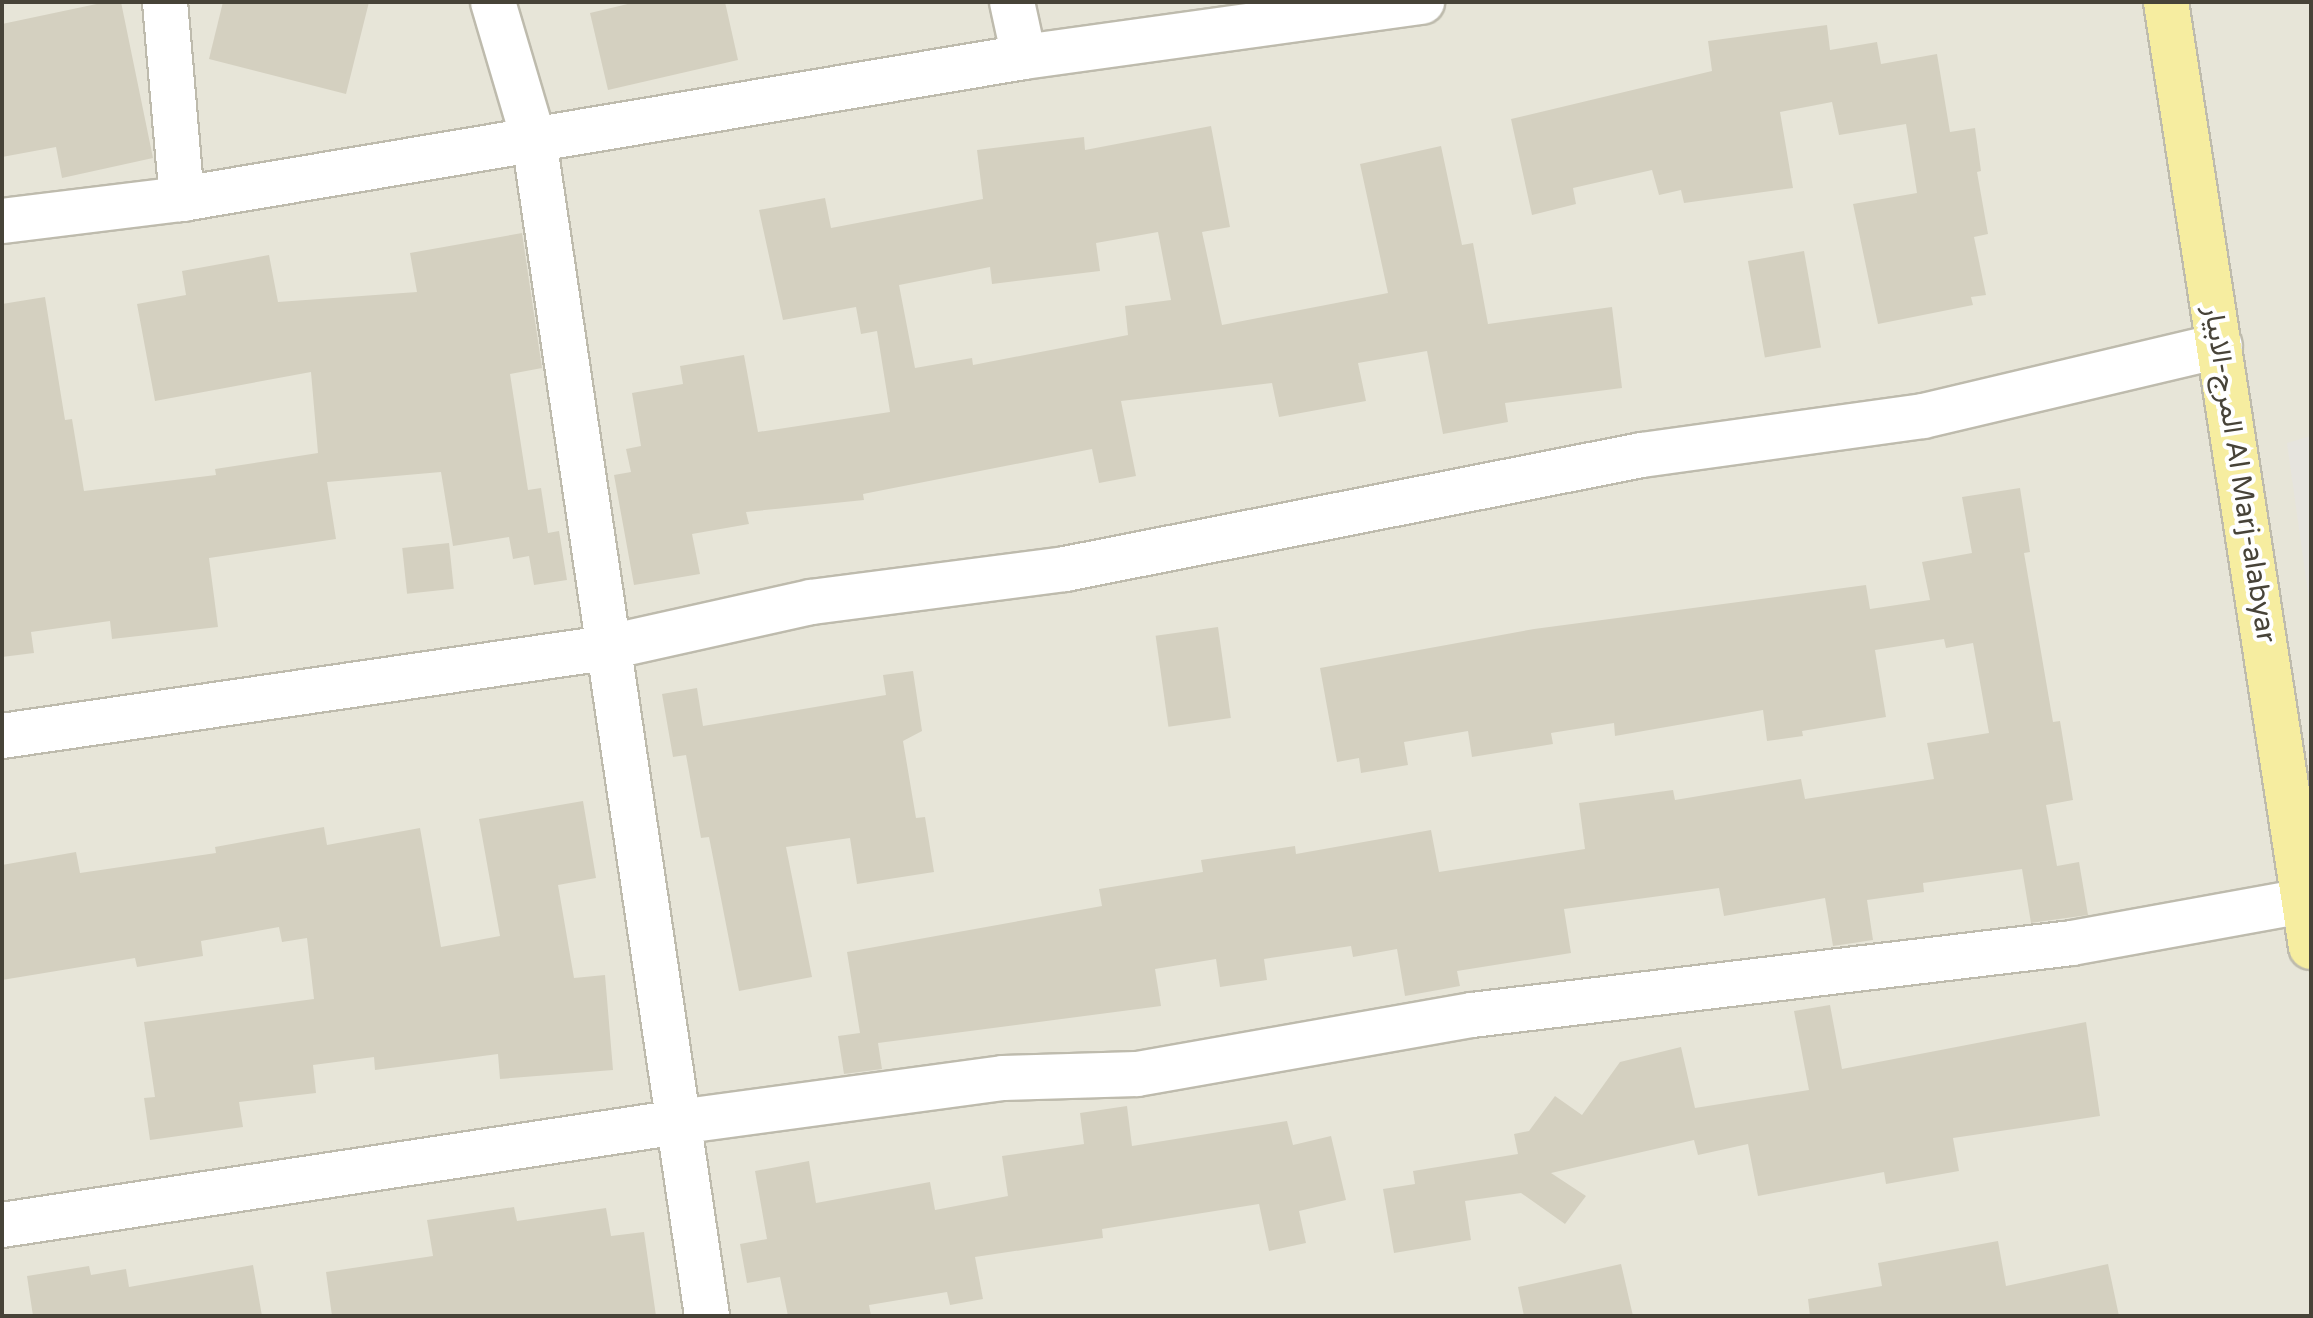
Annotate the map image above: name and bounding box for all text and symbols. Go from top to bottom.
street label: المرج-الابيار Al Marj-alabyar [2197,303,2283,645]

